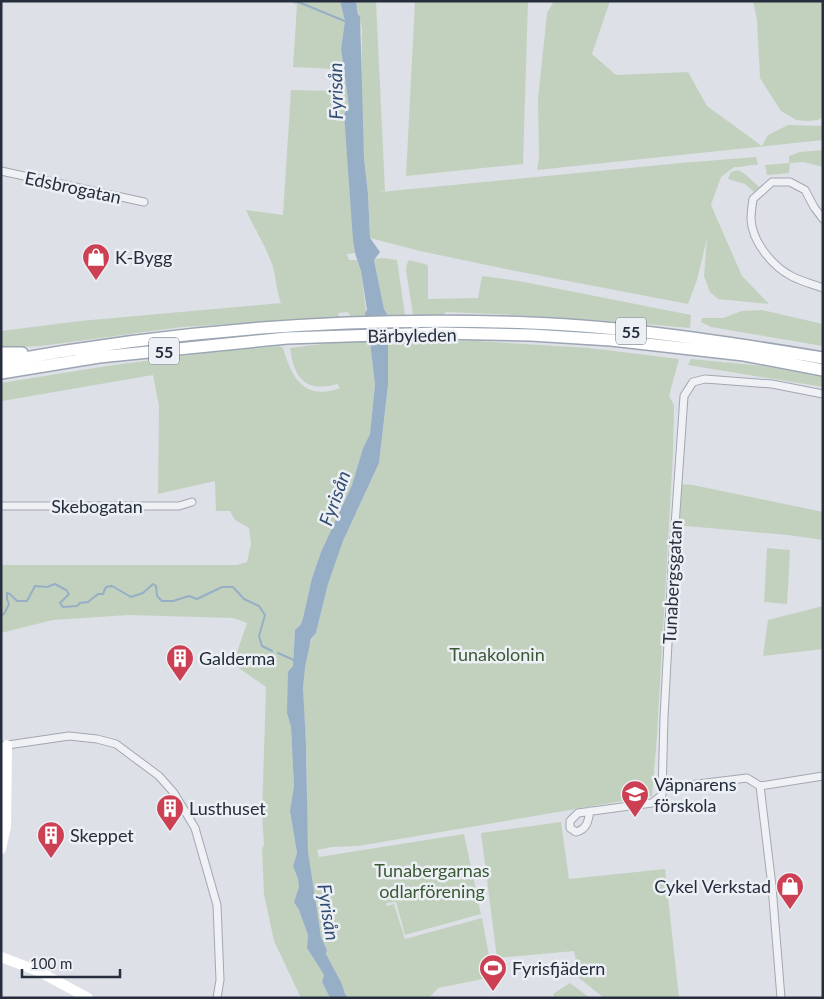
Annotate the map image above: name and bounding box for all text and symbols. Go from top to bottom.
water label: Fyrisån [323,62,347,120]
street label: Edsbrogatan [23,166,123,208]
shop icon: K-Bygg [81,242,111,281]
place label: K-Bygg [115,246,172,268]
road number: 55 [616,318,646,344]
street label: Bärbyleden [367,323,457,347]
road number: 55 [149,338,179,364]
water label: Fyrisån [313,467,355,529]
street label: Skebogatan [51,495,143,517]
street label: Tunabergsgatan [658,519,686,645]
building icon: Galderma [165,643,195,682]
park label: Tunakolonin [449,643,545,665]
place label: Galderma [199,647,275,669]
place label: Väpnarens förskola [654,773,737,816]
school or university icon: Väpnarens förskola [620,779,650,818]
building icon: Lusthuset [155,793,185,832]
place label: Lusthuset [189,797,266,819]
building icon: Skeppet [36,820,66,859]
place label: Skeppet [70,824,134,846]
park label: Tunabergarnas odlarförening [374,859,490,902]
shop icon: Cykel Verkstad [775,871,805,910]
place label: Cykel Verkstad [654,875,771,897]
water label: Fyrisån [313,882,345,942]
scale bar [22,946,120,978]
sports icon: Fyrisfjädern [478,953,508,992]
text: 100 m [30,954,72,972]
place label: Fyrisfjädern [512,957,605,979]

